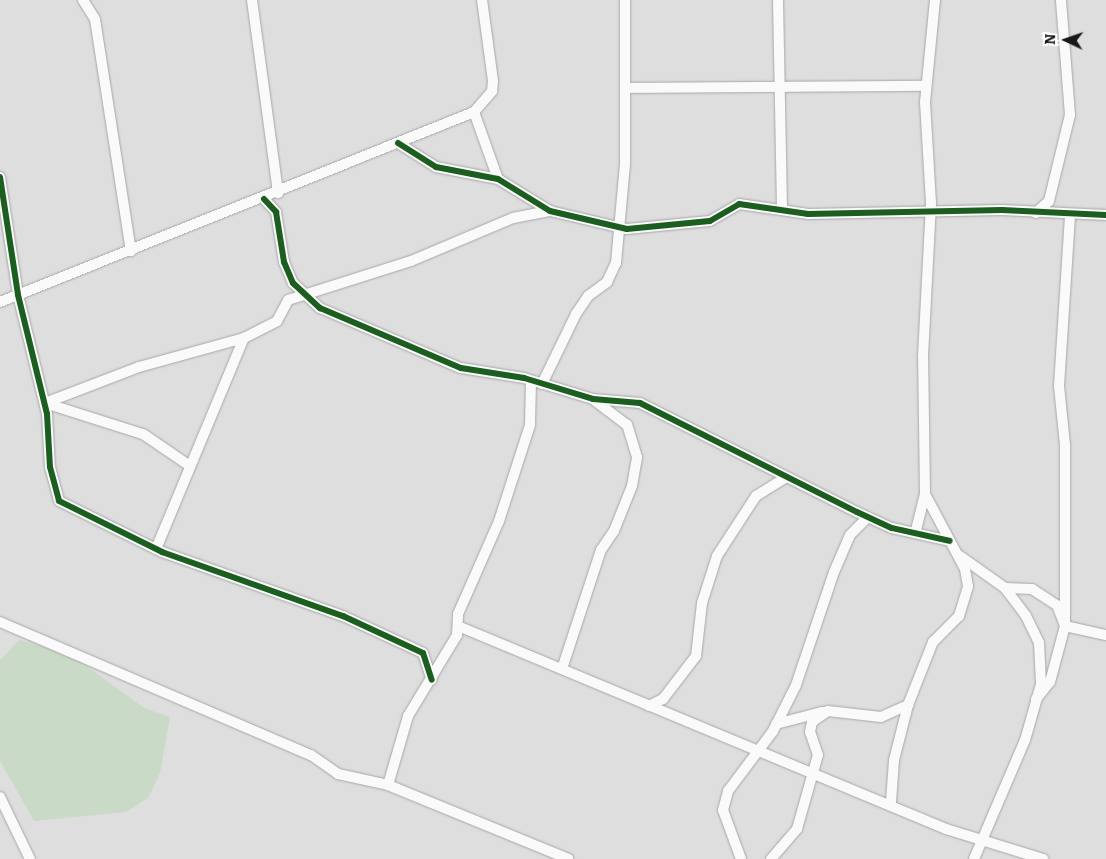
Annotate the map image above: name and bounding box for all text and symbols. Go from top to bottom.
north arrow [1041,15,1091,65]
text: N [1042,33,1059,45]

